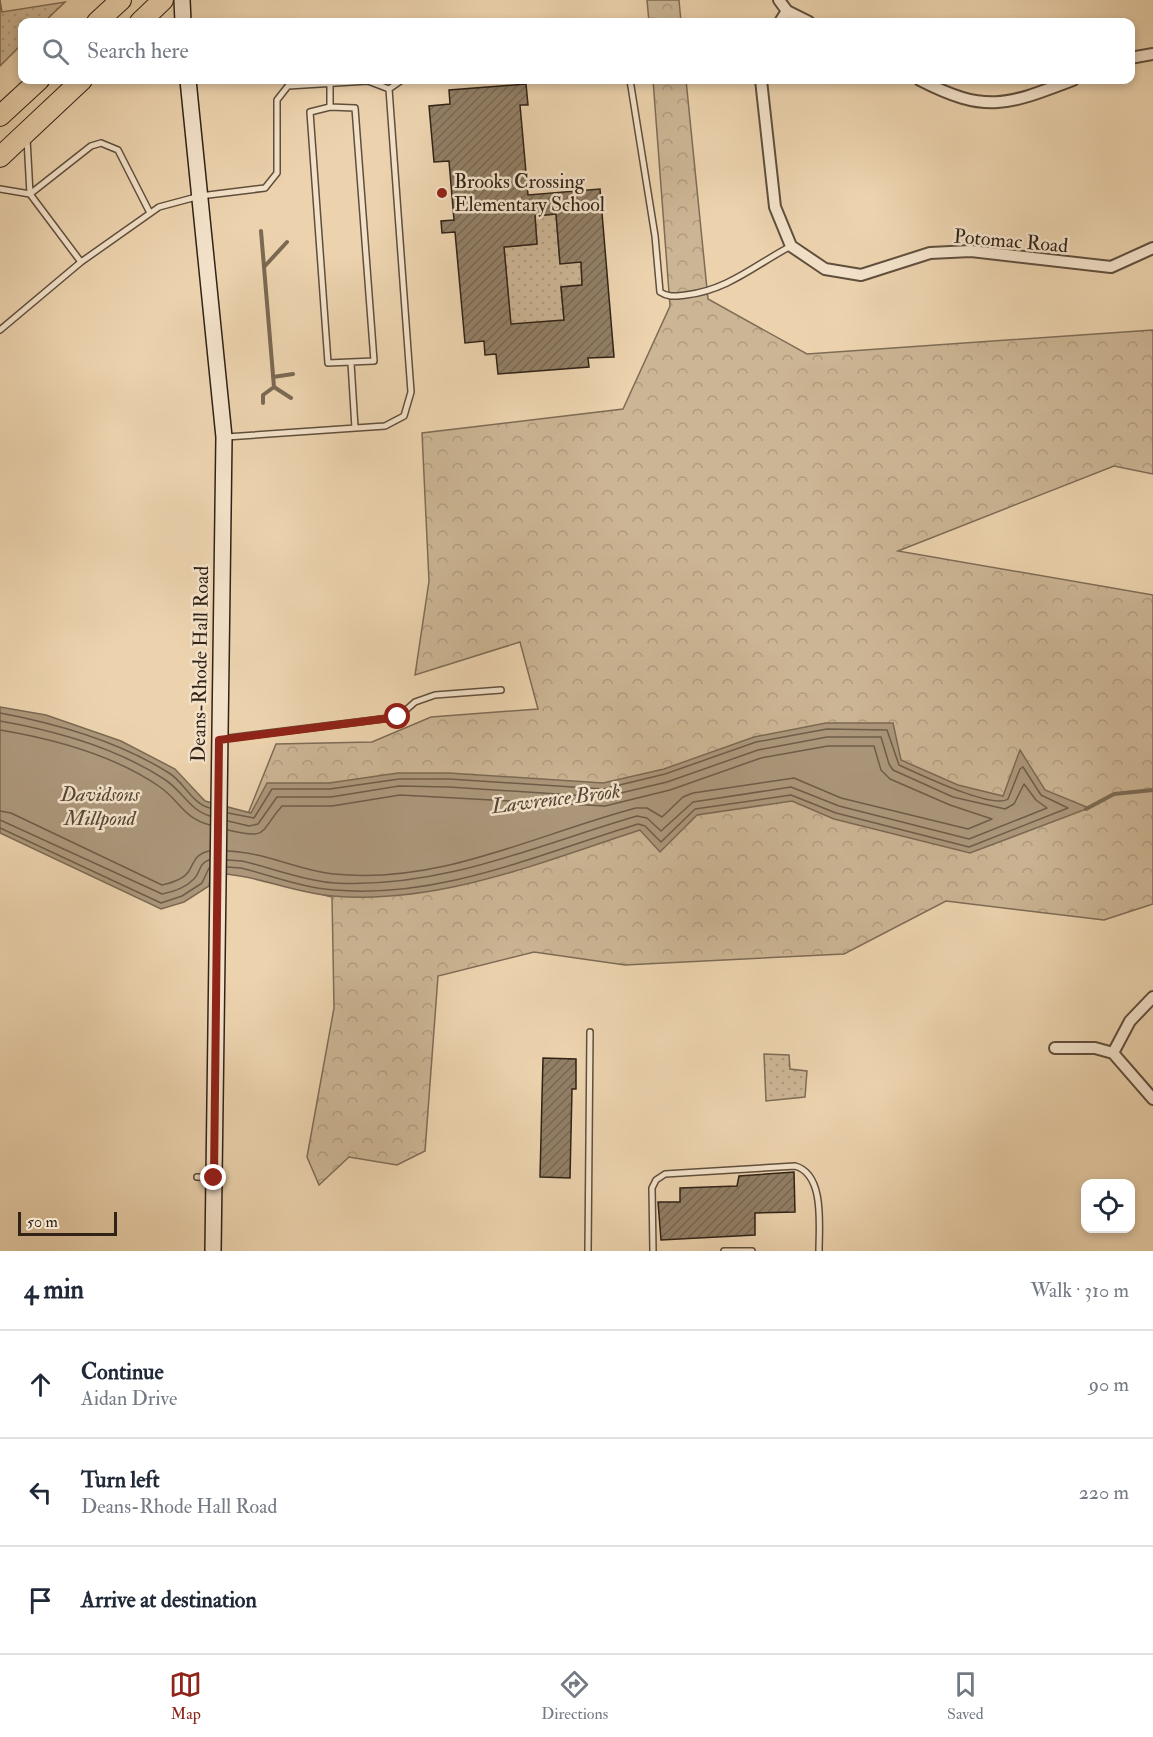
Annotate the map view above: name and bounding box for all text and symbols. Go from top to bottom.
search box [18,18,1135,84]
icon: search [39,35,72,68]
text: Search here [87,37,189,65]
place label: Brooks Crossing Elementary School [454,169,605,217]
marker: Brooks Crossing Elementary School [435,186,449,200]
street label: Potomac Road [953,224,1069,258]
street label: Deans-Rhode Hall Road [186,566,214,762]
route start [384,703,410,729]
water label: Lawrence Brook [489,778,622,820]
water label: Davidsons Millpond [59,781,141,832]
route end [200,1164,226,1190]
map controls [1081,1179,1135,1233]
button: locate [1081,1179,1135,1233]
scale bar [18,1209,117,1236]
text: 50 m [27,1212,58,1232]
text: 4 min [24,1274,84,1306]
text: Walk · 310 m [1030,1278,1129,1303]
text: Continue [81,1358,164,1386]
icon: ahead [24,1368,57,1401]
text: 90 m [1089,1372,1129,1397]
text: Aidan Drive [81,1386,177,1411]
text: Turn left [81,1466,160,1494]
icon: left [24,1476,57,1509]
text: 220 m [1079,1480,1129,1505]
text: Deans-Rhode Hall Road [81,1494,277,1519]
icon: arrive [24,1584,57,1617]
text: Arrive at destination [81,1586,257,1614]
tab: Map [169,1668,202,1724]
tab: Directions [541,1668,608,1724]
tab: Saved [947,1668,984,1724]

